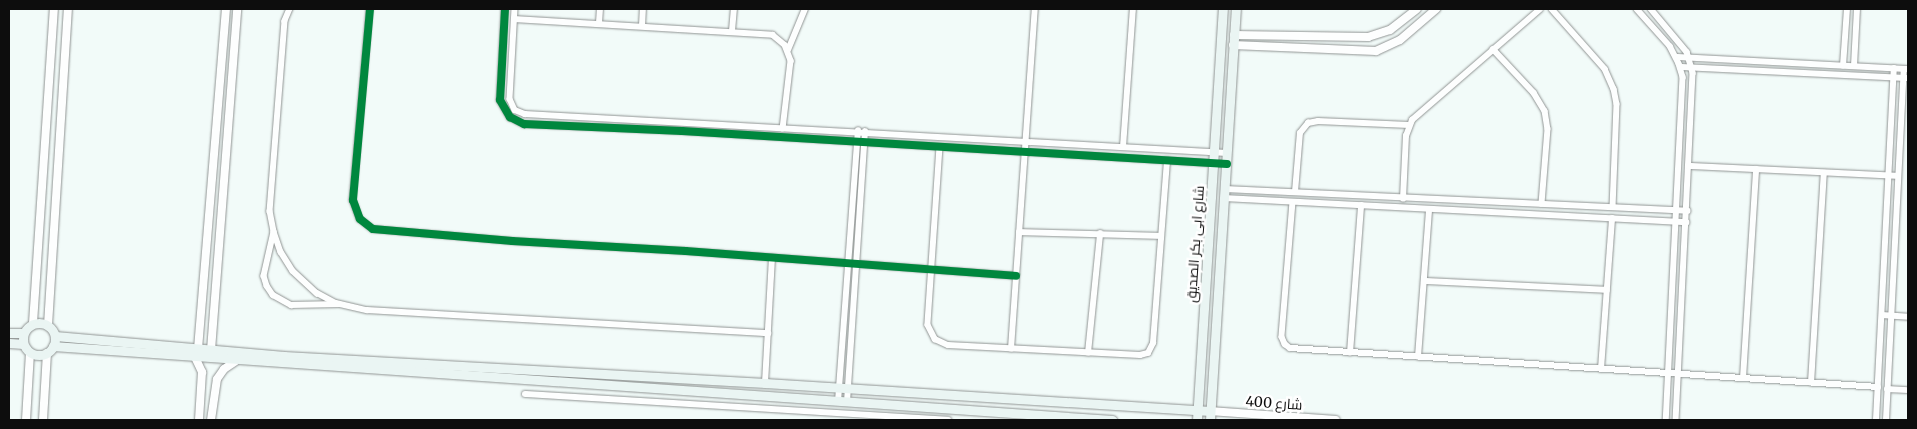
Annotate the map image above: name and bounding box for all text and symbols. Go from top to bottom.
street label: شارع ابى بكر الصديق [1183,185,1207,303]
street label: شارع 400 [1245,393,1303,413]

